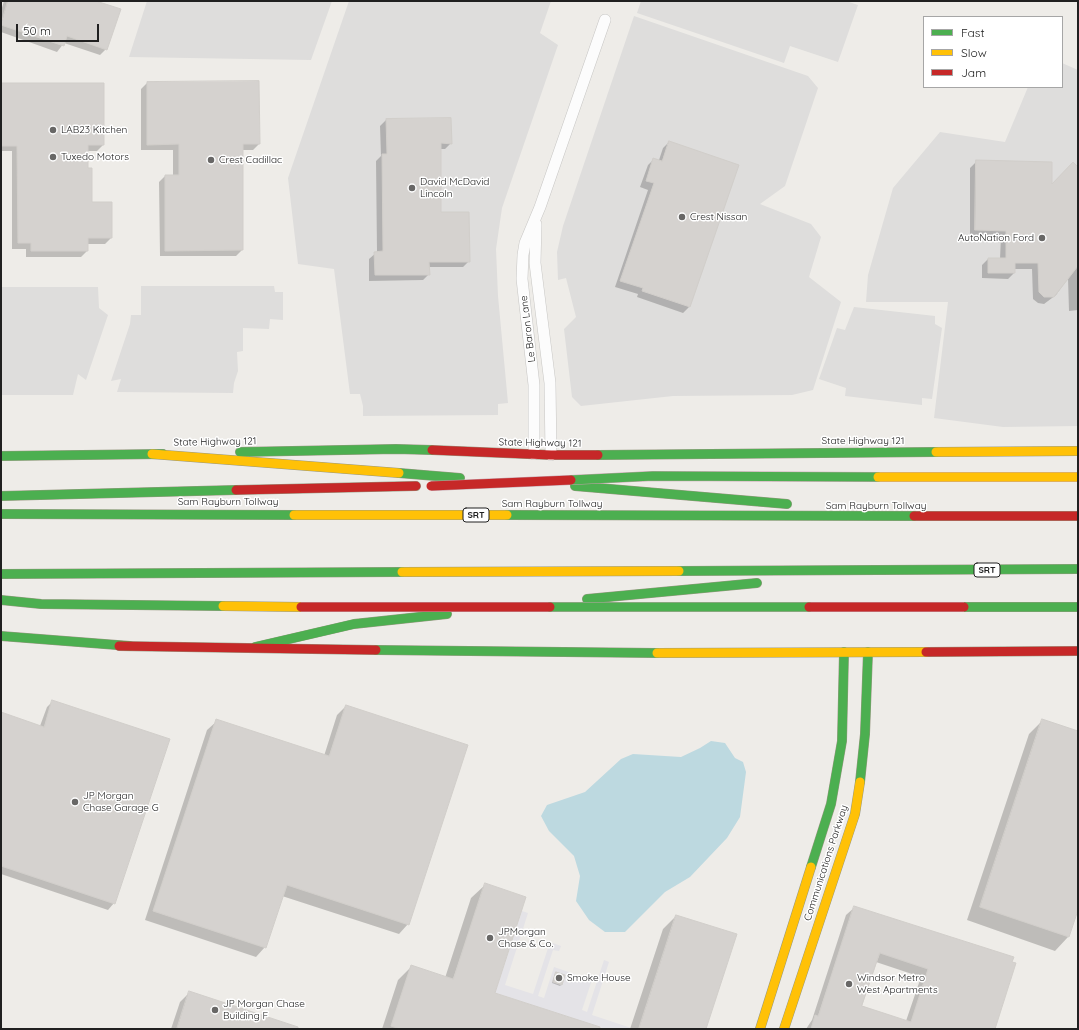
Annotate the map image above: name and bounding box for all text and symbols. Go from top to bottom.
scale bar [18,16,101,42]
legend [923,16,1063,88]
text: 50 m [23,23,51,38]
text: Fast [961,25,985,40]
text: Slow [961,45,987,60]
text: Jam [961,65,986,80]
place label: LAB23 Kitchen [61,124,127,136]
marker: LAB23 Kitchen [48,125,58,135]
place label: Tuxedo Motors [61,151,129,163]
marker: Tuxedo Motors [48,152,58,162]
place label: Crest Cadillac [219,154,282,166]
marker: Crest Cadillac [206,155,216,165]
place label: David McDavid Lincoln [420,176,489,200]
marker: David McDavid Lincoln [407,183,417,193]
place label: Crest Nissan [690,211,747,223]
marker: Crest Nissan [677,212,687,222]
place label: AutoNation Ford [958,232,1034,244]
marker: AutoNation Ford [1037,233,1047,243]
street label: Le Baron Lane [518,295,538,363]
street label: State Highway 121 [173,435,257,449]
street label: State Highway 121 [821,435,905,447]
street label: State Highway 121 [498,436,582,450]
street label: Sam Rayburn Tollway [178,496,278,508]
street label: Sam Rayburn Tollway [502,498,602,510]
street label: Sam Rayburn Tollway [826,500,926,512]
road number: SRT [463,508,489,522]
road number: SRT [974,563,1000,577]
place label: JP Morgan Chase Garage G [83,790,159,814]
marker: JP Morgan Chase Garage G [70,797,80,807]
street label: Communications Parkway [802,804,850,922]
place label: JPMorgan Chase & Co. [498,926,553,950]
marker: JPMorgan Chase & Co. [485,933,495,943]
place label: Smoke House [567,972,631,984]
place label: Windsor Metro West Apartments [857,972,938,996]
marker: Smoke House [554,973,564,983]
marker: Windsor Metro West Apartments [844,979,854,989]
place label: JP Morgan Chase Building F [223,998,305,1022]
marker: JP Morgan Chase Building F [210,1005,220,1015]

